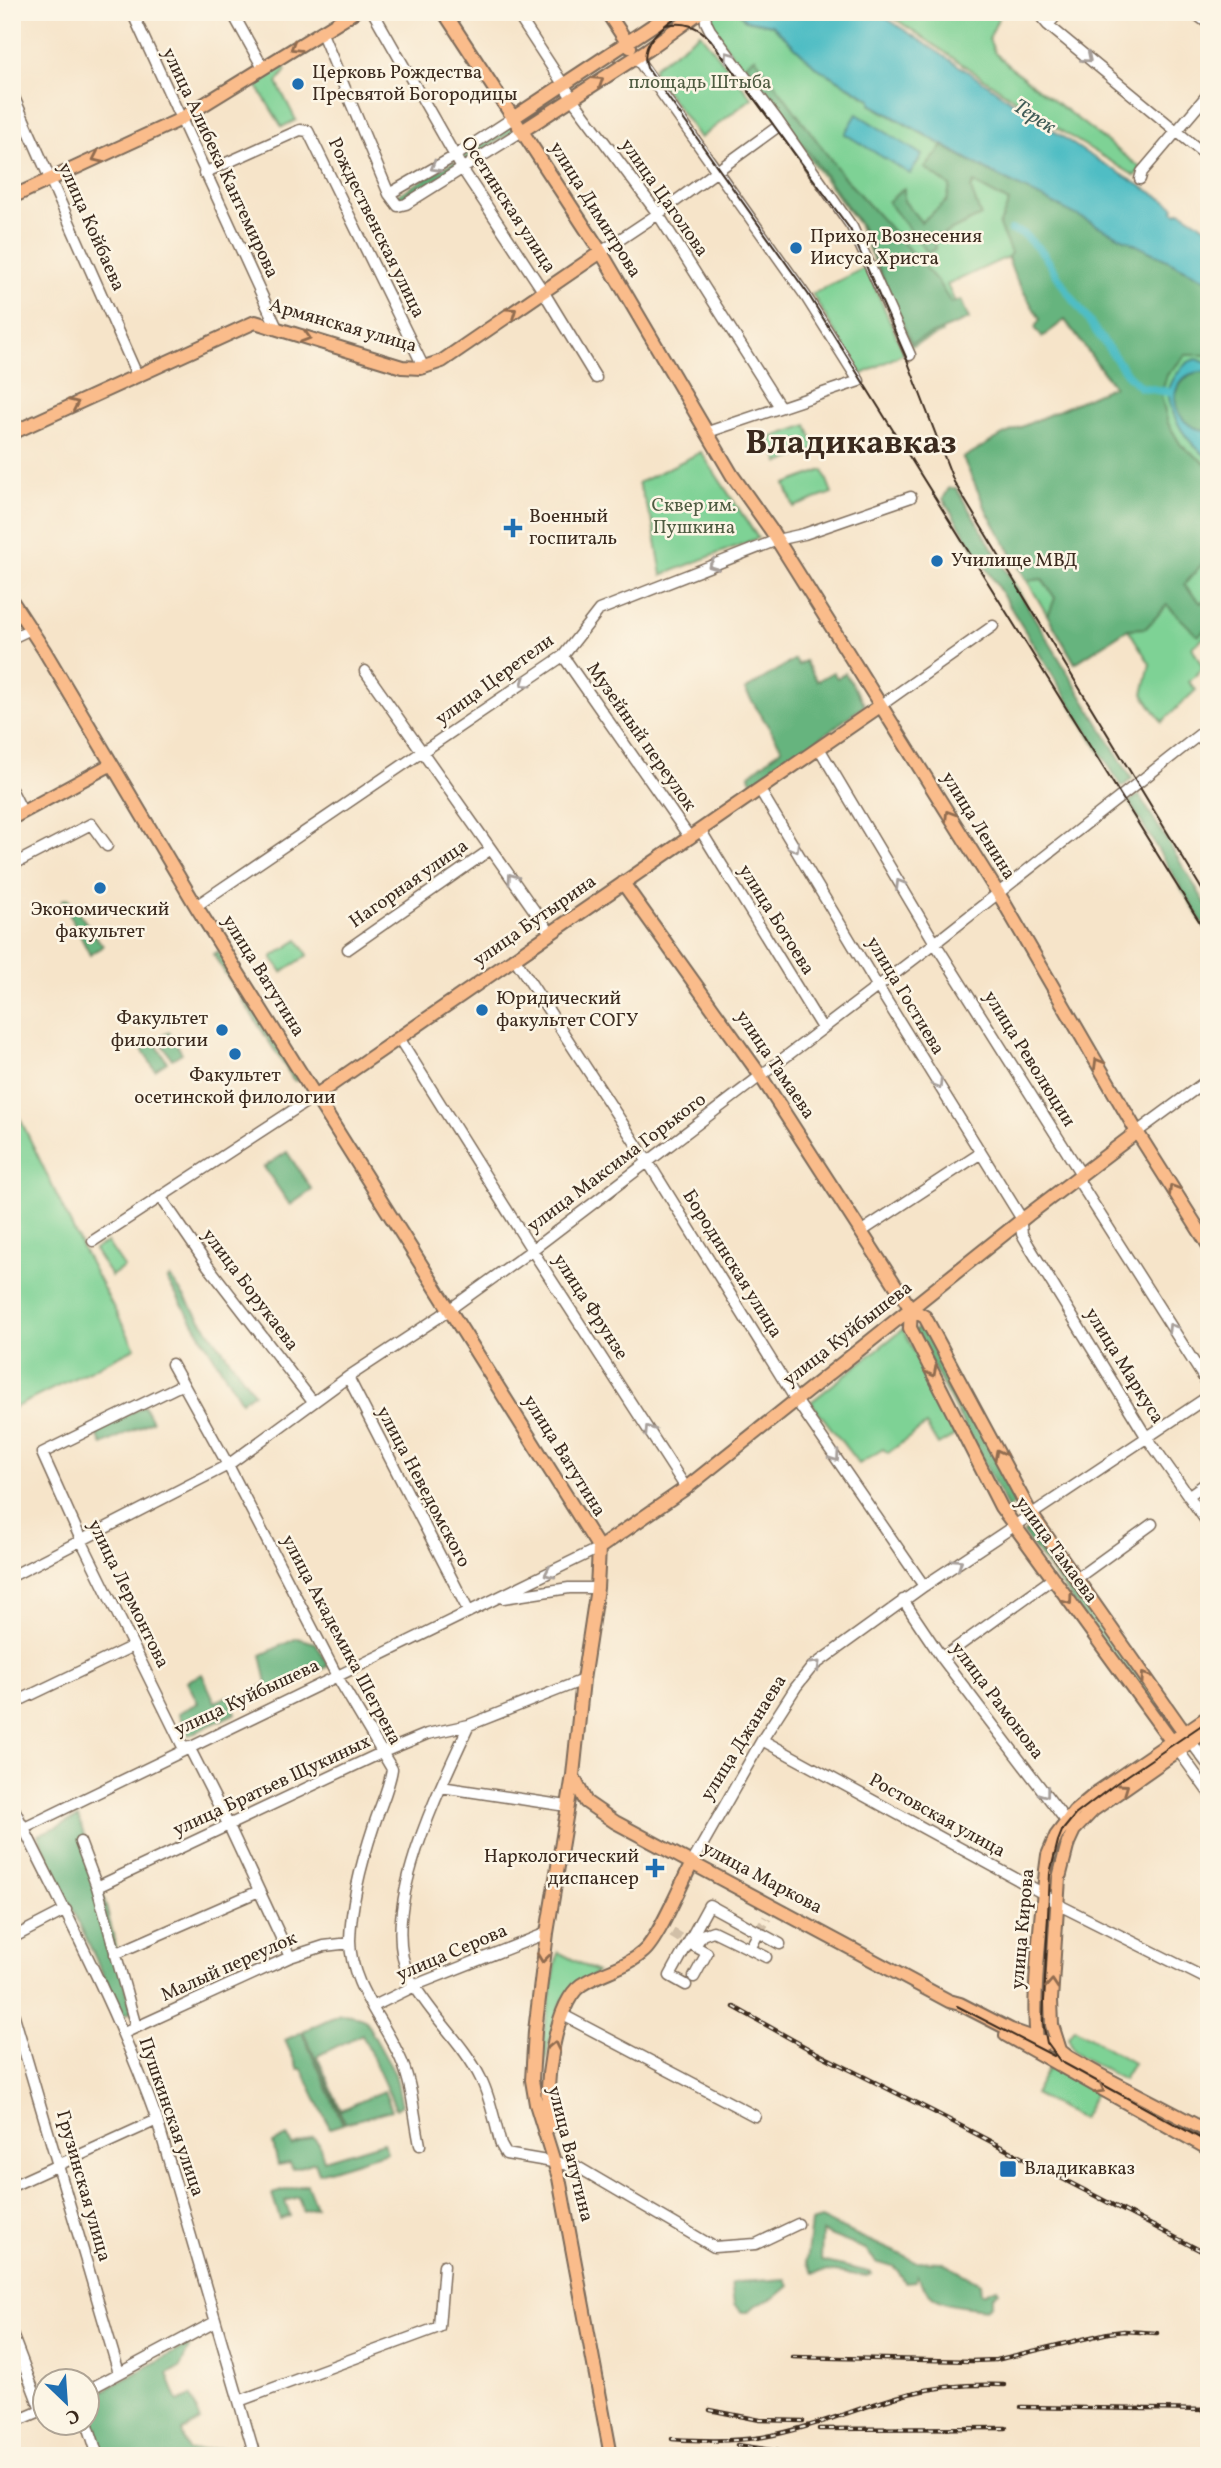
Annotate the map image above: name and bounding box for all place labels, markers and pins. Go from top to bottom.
place label: Церковь Рождества Пресвятой Богородицы [312,60,517,108]
marker: Церковь Рождества Пресвятой Богородицы [290,76,306,92]
place label: Приход Вознесения Иисуса Христа [810,224,982,272]
marker: Приход Вознесения Иисуса Христа [788,240,804,256]
place label: Военный госпиталь [529,504,617,552]
marker: Военный госпиталь [503,518,523,538]
place label: Училище МВД [951,548,1078,574]
marker: Училище МВД [929,553,945,569]
marker: Экономический факультет [92,880,108,896]
place label: Экономический факультет [31,897,169,945]
place label: Юридический факультет СОГУ [496,986,638,1034]
marker: Юридический факультет СОГУ [474,1002,490,1018]
place label: Факультет филологии [111,1006,208,1054]
marker: Факультет филологии [214,1022,230,1038]
marker: Факультет осетинской филологии [227,1046,243,1062]
place label: Факультет осетинской филологии [134,1063,336,1111]
place label: Наркологический диспансер [484,1844,639,1892]
marker: Наркологический диспансер [645,1858,665,1878]
place label: Владикавказ [1024,2156,1135,2182]
marker: Владикавказ [998,2159,1018,2179]

